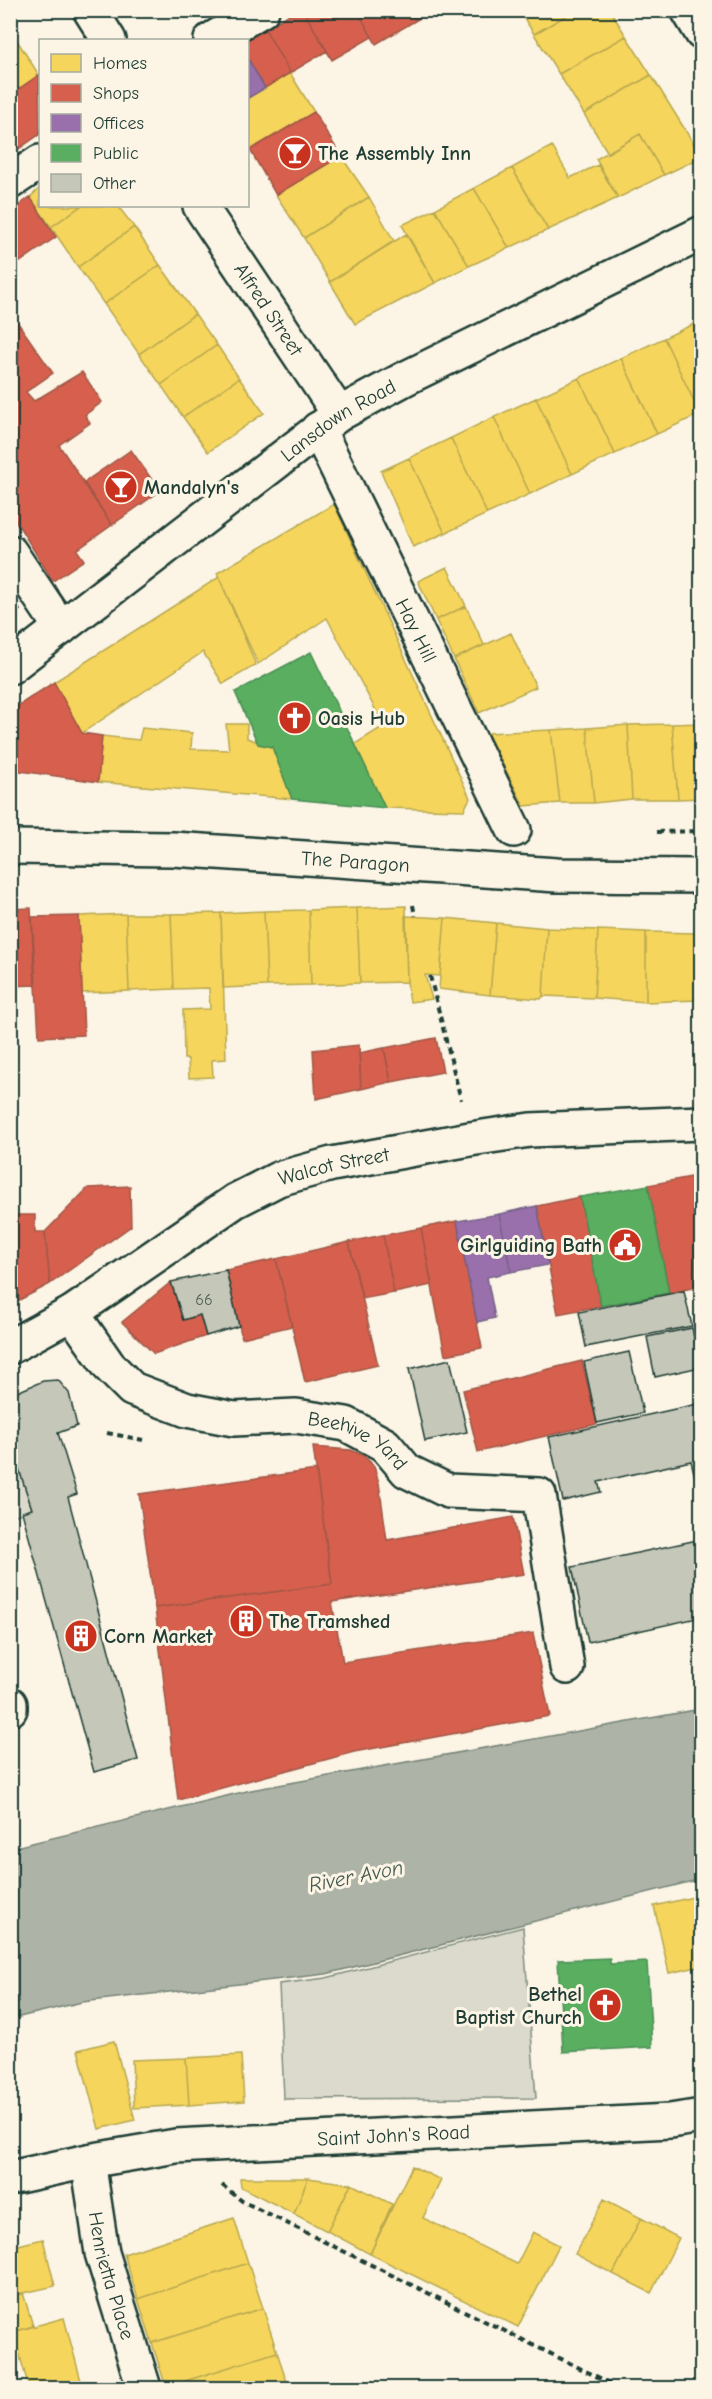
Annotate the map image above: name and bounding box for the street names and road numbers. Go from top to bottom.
street label: Alfred Street [229,259,308,361]
street label: Lansdown Road [276,375,400,467]
street label: Hay Hill [391,595,441,666]
street label: The Paragon [301,847,411,877]
street label: Walcot Street [276,1143,392,1190]
street label: Beehive Yard [306,1407,412,1475]
street label: Saint John's Road [317,2120,471,2151]
street label: Henrietta Place [84,2210,139,2342]

